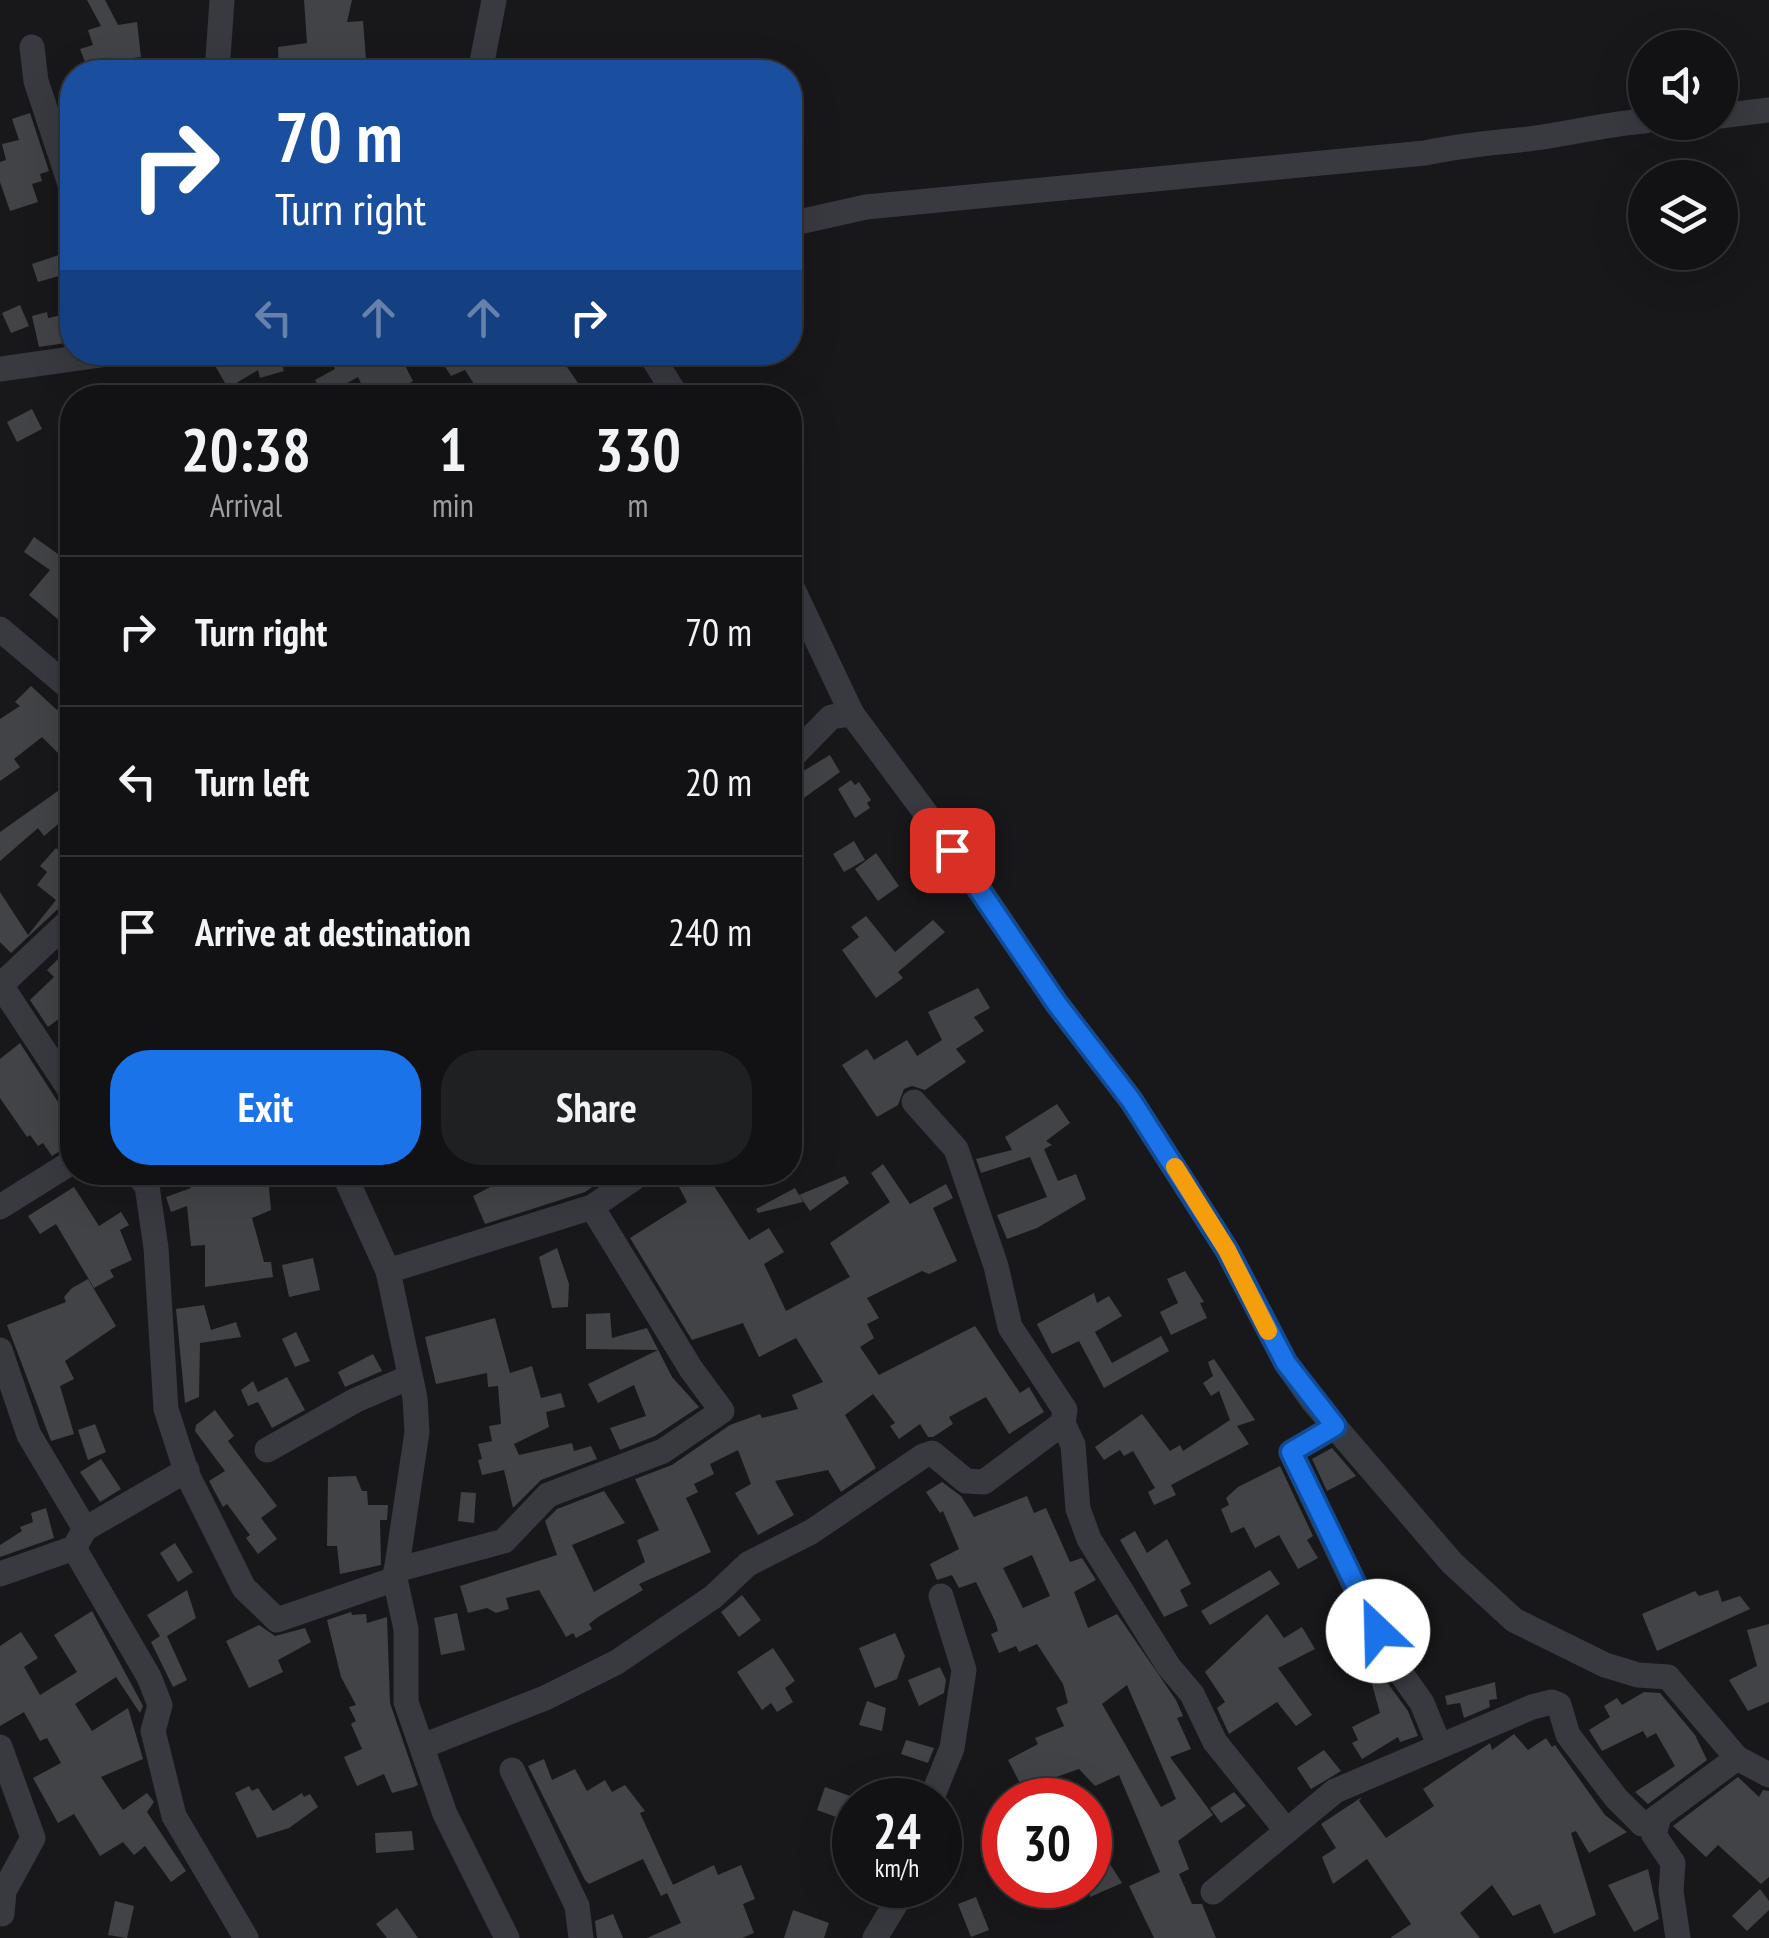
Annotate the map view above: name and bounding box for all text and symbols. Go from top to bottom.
map controls [1628,30,1738,270]
button: sound [1628,30,1738,140]
text: 70 m [275,91,403,181]
icon: right [110,100,240,230]
button: layers [1628,160,1738,270]
text: Turn right [275,179,426,237]
icon: left [246,290,301,345]
icon: ahead [351,290,406,345]
icon: ahead [456,290,511,345]
icon: right [561,290,616,345]
text: 20:38 [181,410,311,488]
text: 1 [439,410,467,488]
text: 330 [595,410,681,488]
text: Arrival [210,484,282,526]
text: min [432,484,474,526]
text: m [627,484,648,526]
icon: right [110,604,165,659]
text: Turn right [195,607,327,656]
text: 70 m [685,607,752,656]
icon: left [110,754,165,809]
text: Turn left [195,757,309,806]
text: 20 m [685,757,752,806]
pin [910,808,995,893]
icon: arrive [925,823,980,878]
icon: arrive [110,904,165,959]
text: Arrive at destination [195,907,471,956]
text: 240 m [668,907,752,956]
button: Exit [110,1050,421,1165]
button: Share [441,1050,752,1165]
position arrow [1326,1579,1430,1683]
speed limit sign: 30 [982,1778,1112,1908]
text: 24 [873,1798,921,1863]
text: km/h [875,1852,919,1884]

